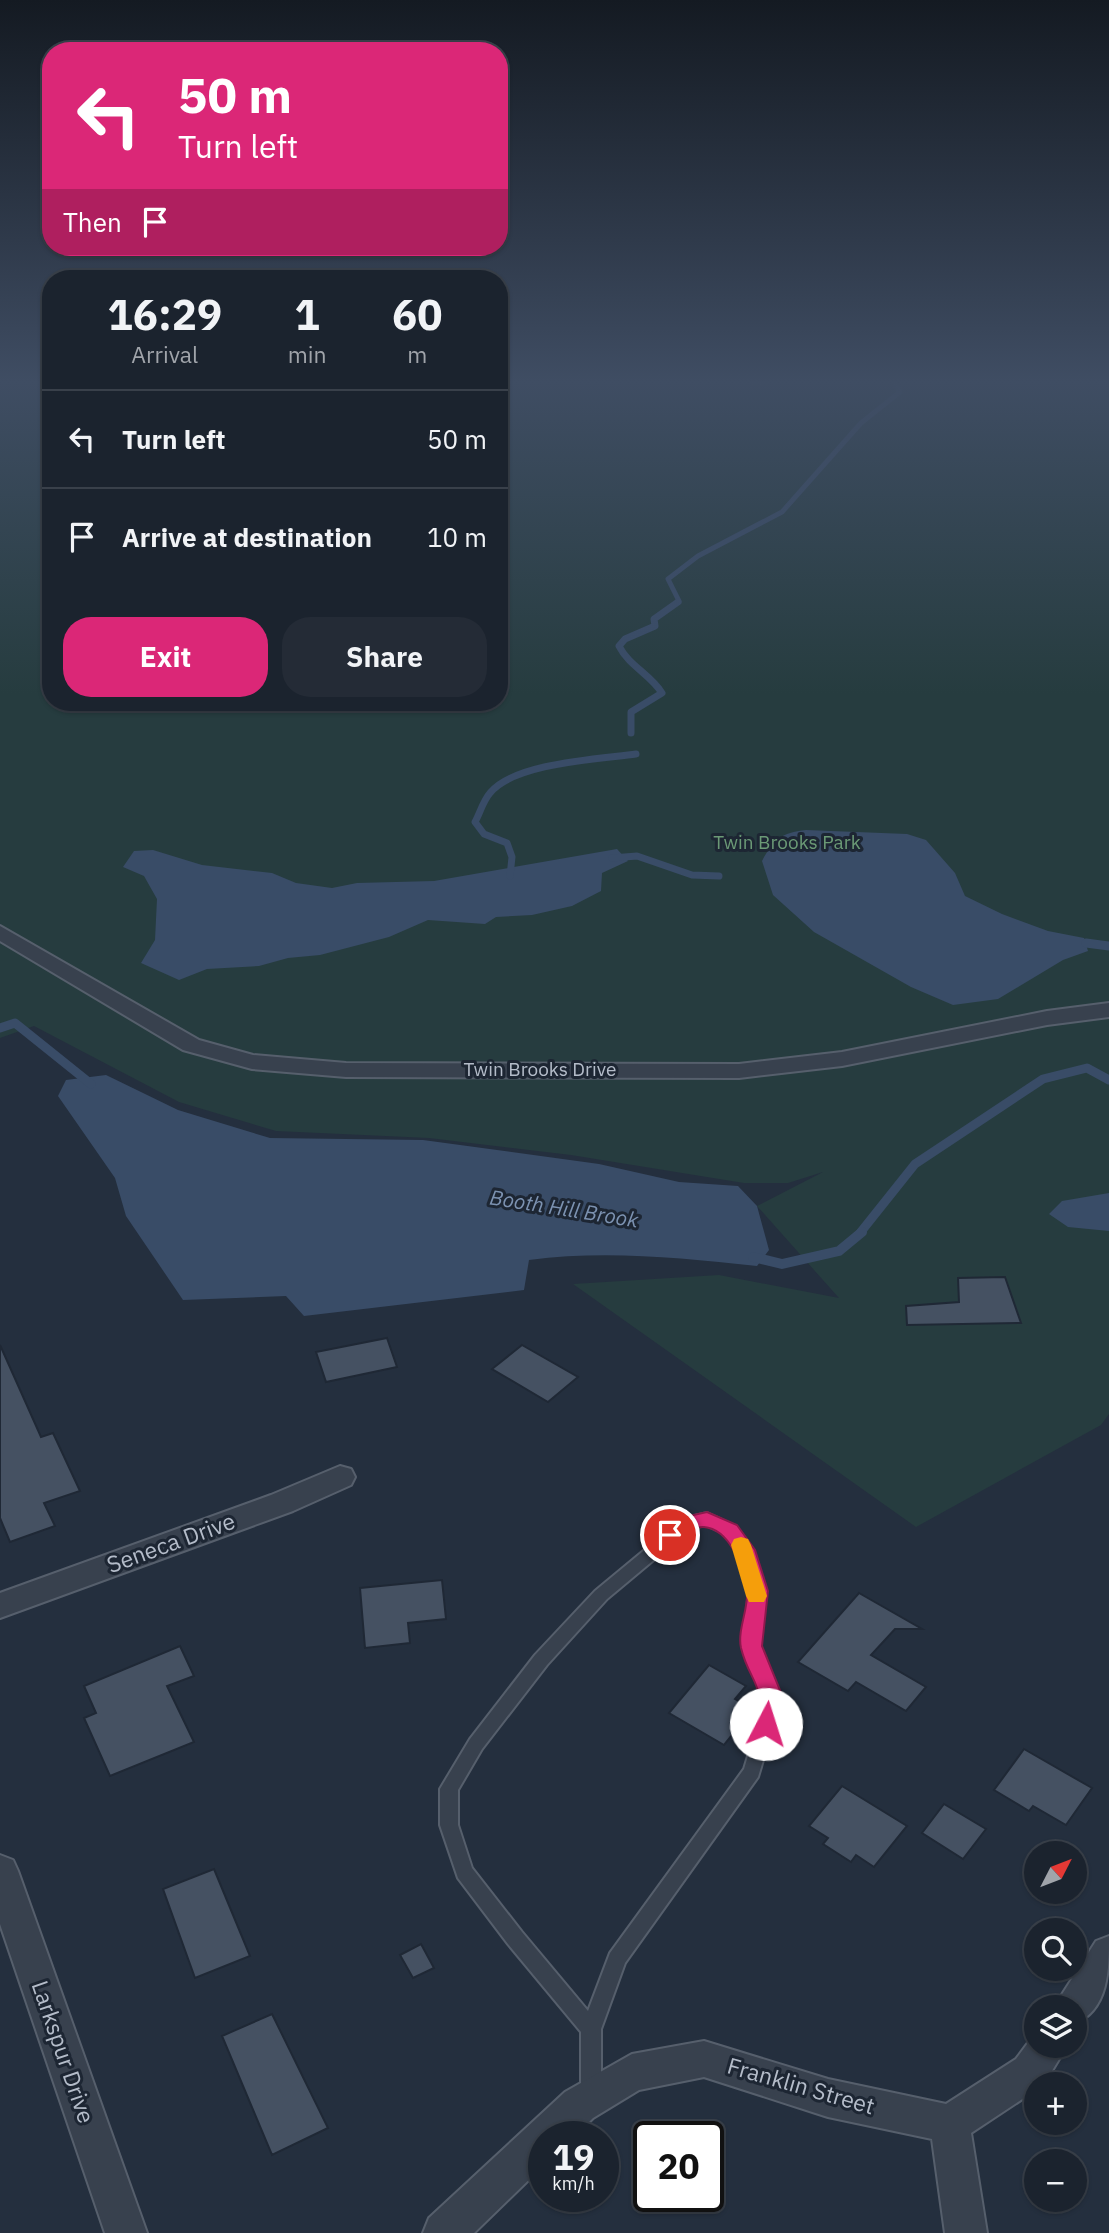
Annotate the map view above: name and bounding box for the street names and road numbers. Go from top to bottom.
street label: Twin Brooks Drive [464,1057,616,1081]
street label: Seneca Drive [102,1505,239,1579]
street label: Larkspur Drive [26,1976,102,2127]
street label: Franklin Street [724,2050,878,2120]

